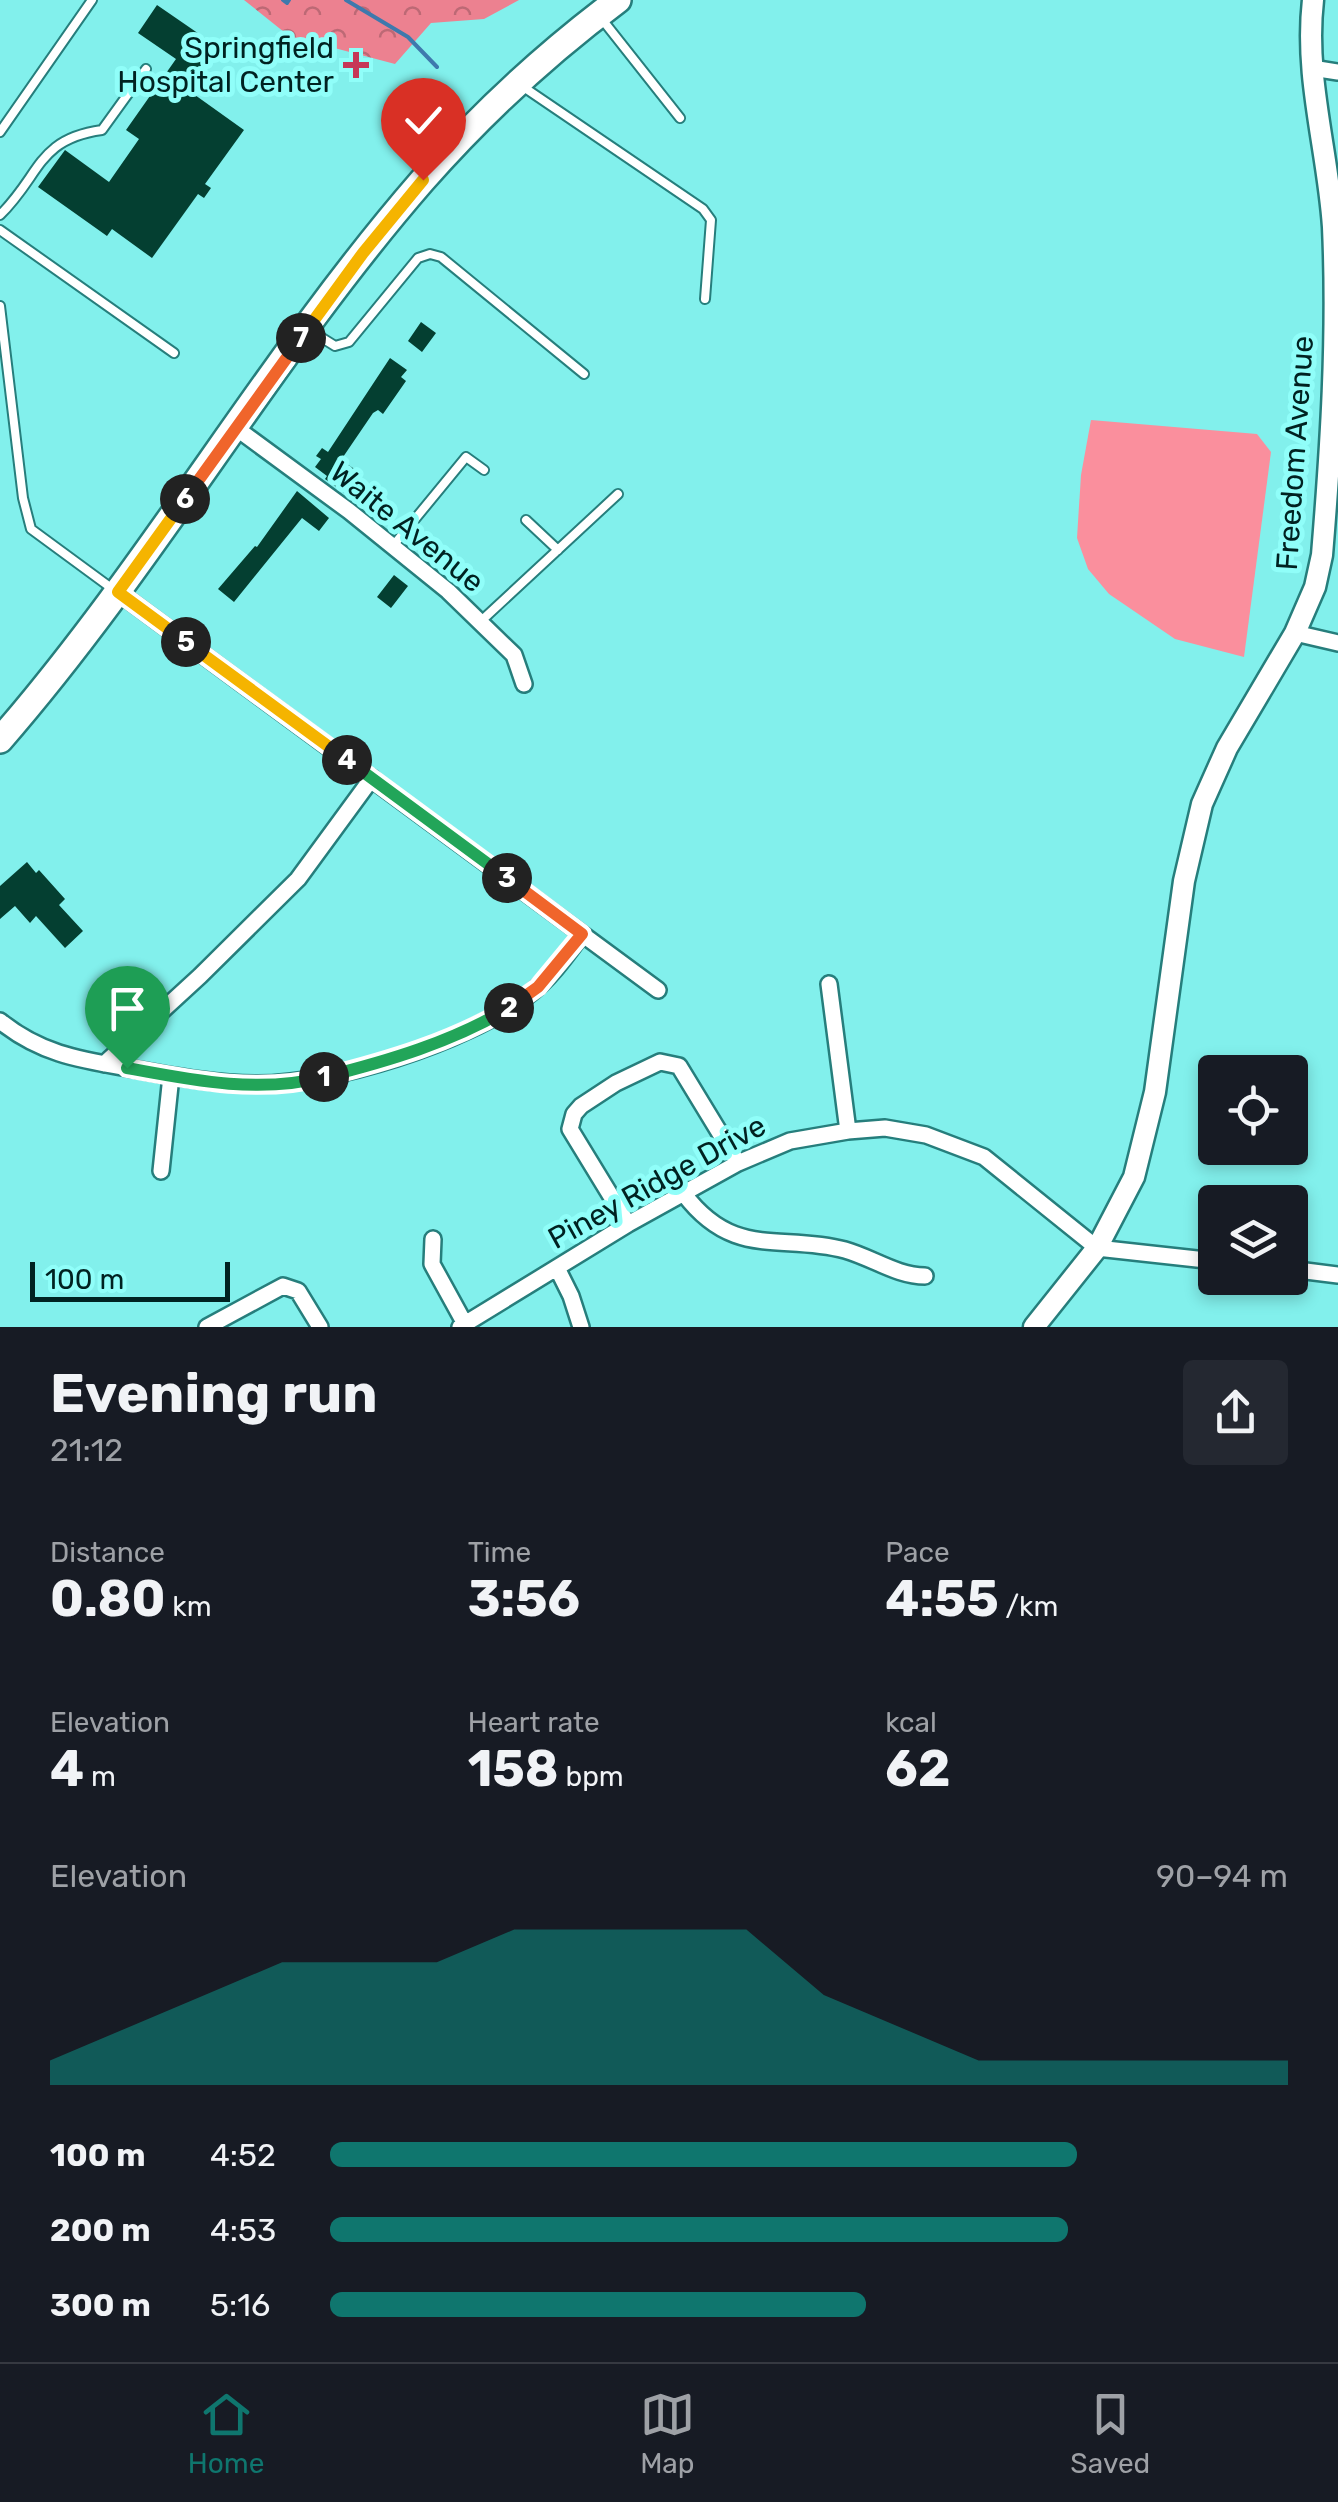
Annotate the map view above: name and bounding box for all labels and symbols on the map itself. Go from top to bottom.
place label: Springfield Hospital Center [117,30,335,100]
marker: Springfield Hospital Center [343,52,369,78]
pin [381,78,466,181]
pin: 7 [276,313,326,363]
street label: Freedom Avenue [1269,334,1321,572]
street label: Waite Avenue [323,454,491,600]
pin: 6 [160,474,210,524]
pin: 5 [161,617,211,667]
pin: 4 [322,735,372,785]
pin: 3 [482,853,532,903]
pin [85,966,170,1069]
pin: 2 [484,983,534,1033]
pin: 1 [299,1052,349,1102]
street label: Piney Ridge Drive [542,1107,772,1257]
scale bar [30,1257,230,1302]

